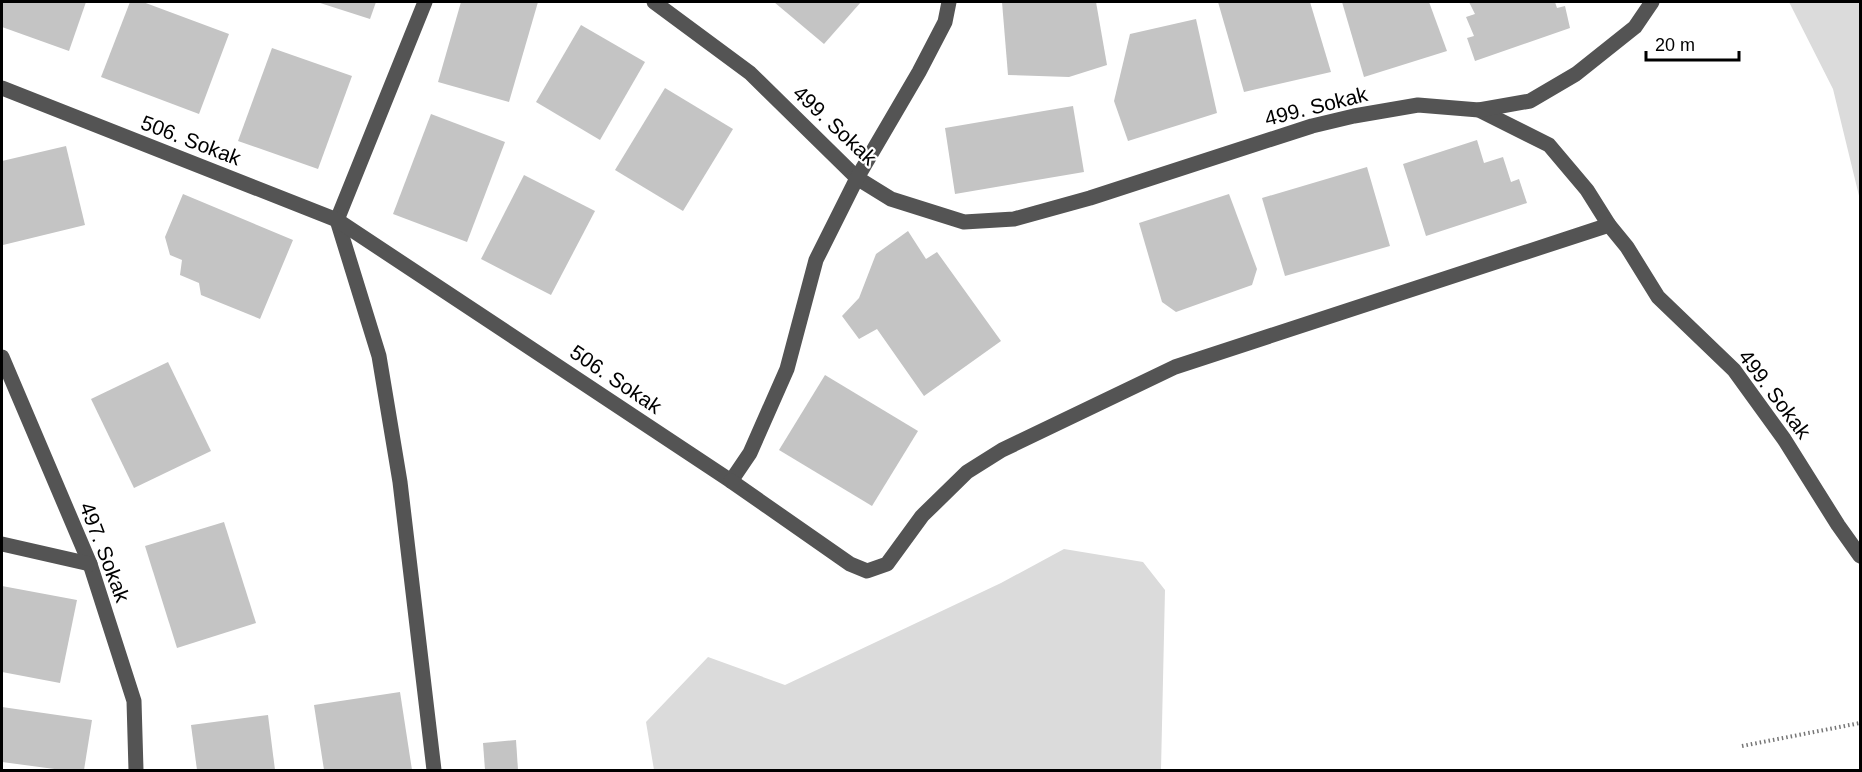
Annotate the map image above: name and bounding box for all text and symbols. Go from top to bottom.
scale bar [1646,24,1739,62]
text: 20 m [1655,35,1695,55]
street label: 499. Sokak [789,81,882,170]
street label: 499. Sokak [1262,82,1370,130]
street label: 506. Sokak [138,110,245,170]
street label: 506. Sokak [566,340,666,418]
street label: 499. Sokak [1734,345,1816,443]
street label: 497. Sokak [75,499,135,606]

